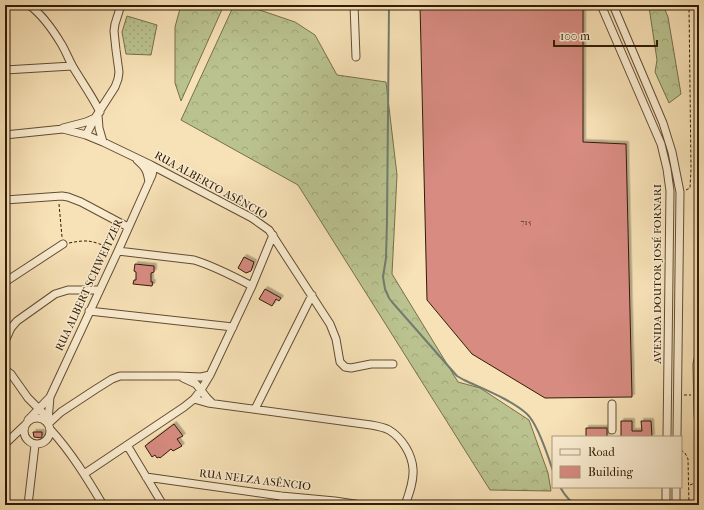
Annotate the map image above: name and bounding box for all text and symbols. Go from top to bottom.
scale bar [554,22,657,48]
text: 100 m [560,29,590,43]
street label: RUA ALBERTO ASÊNCIO [152,148,270,222]
street label: AVENIDA DOUTOR JOSÉ FORNARI [651,183,664,365]
street label: RUA ALBERT SCHWEITZER [53,216,126,353]
house number: 715 [520,217,532,227]
legend [552,436,682,488]
text: Road [588,445,615,459]
text: Building [588,465,633,479]
street label: RUA NELZA ASÊNCIO [198,467,312,493]

